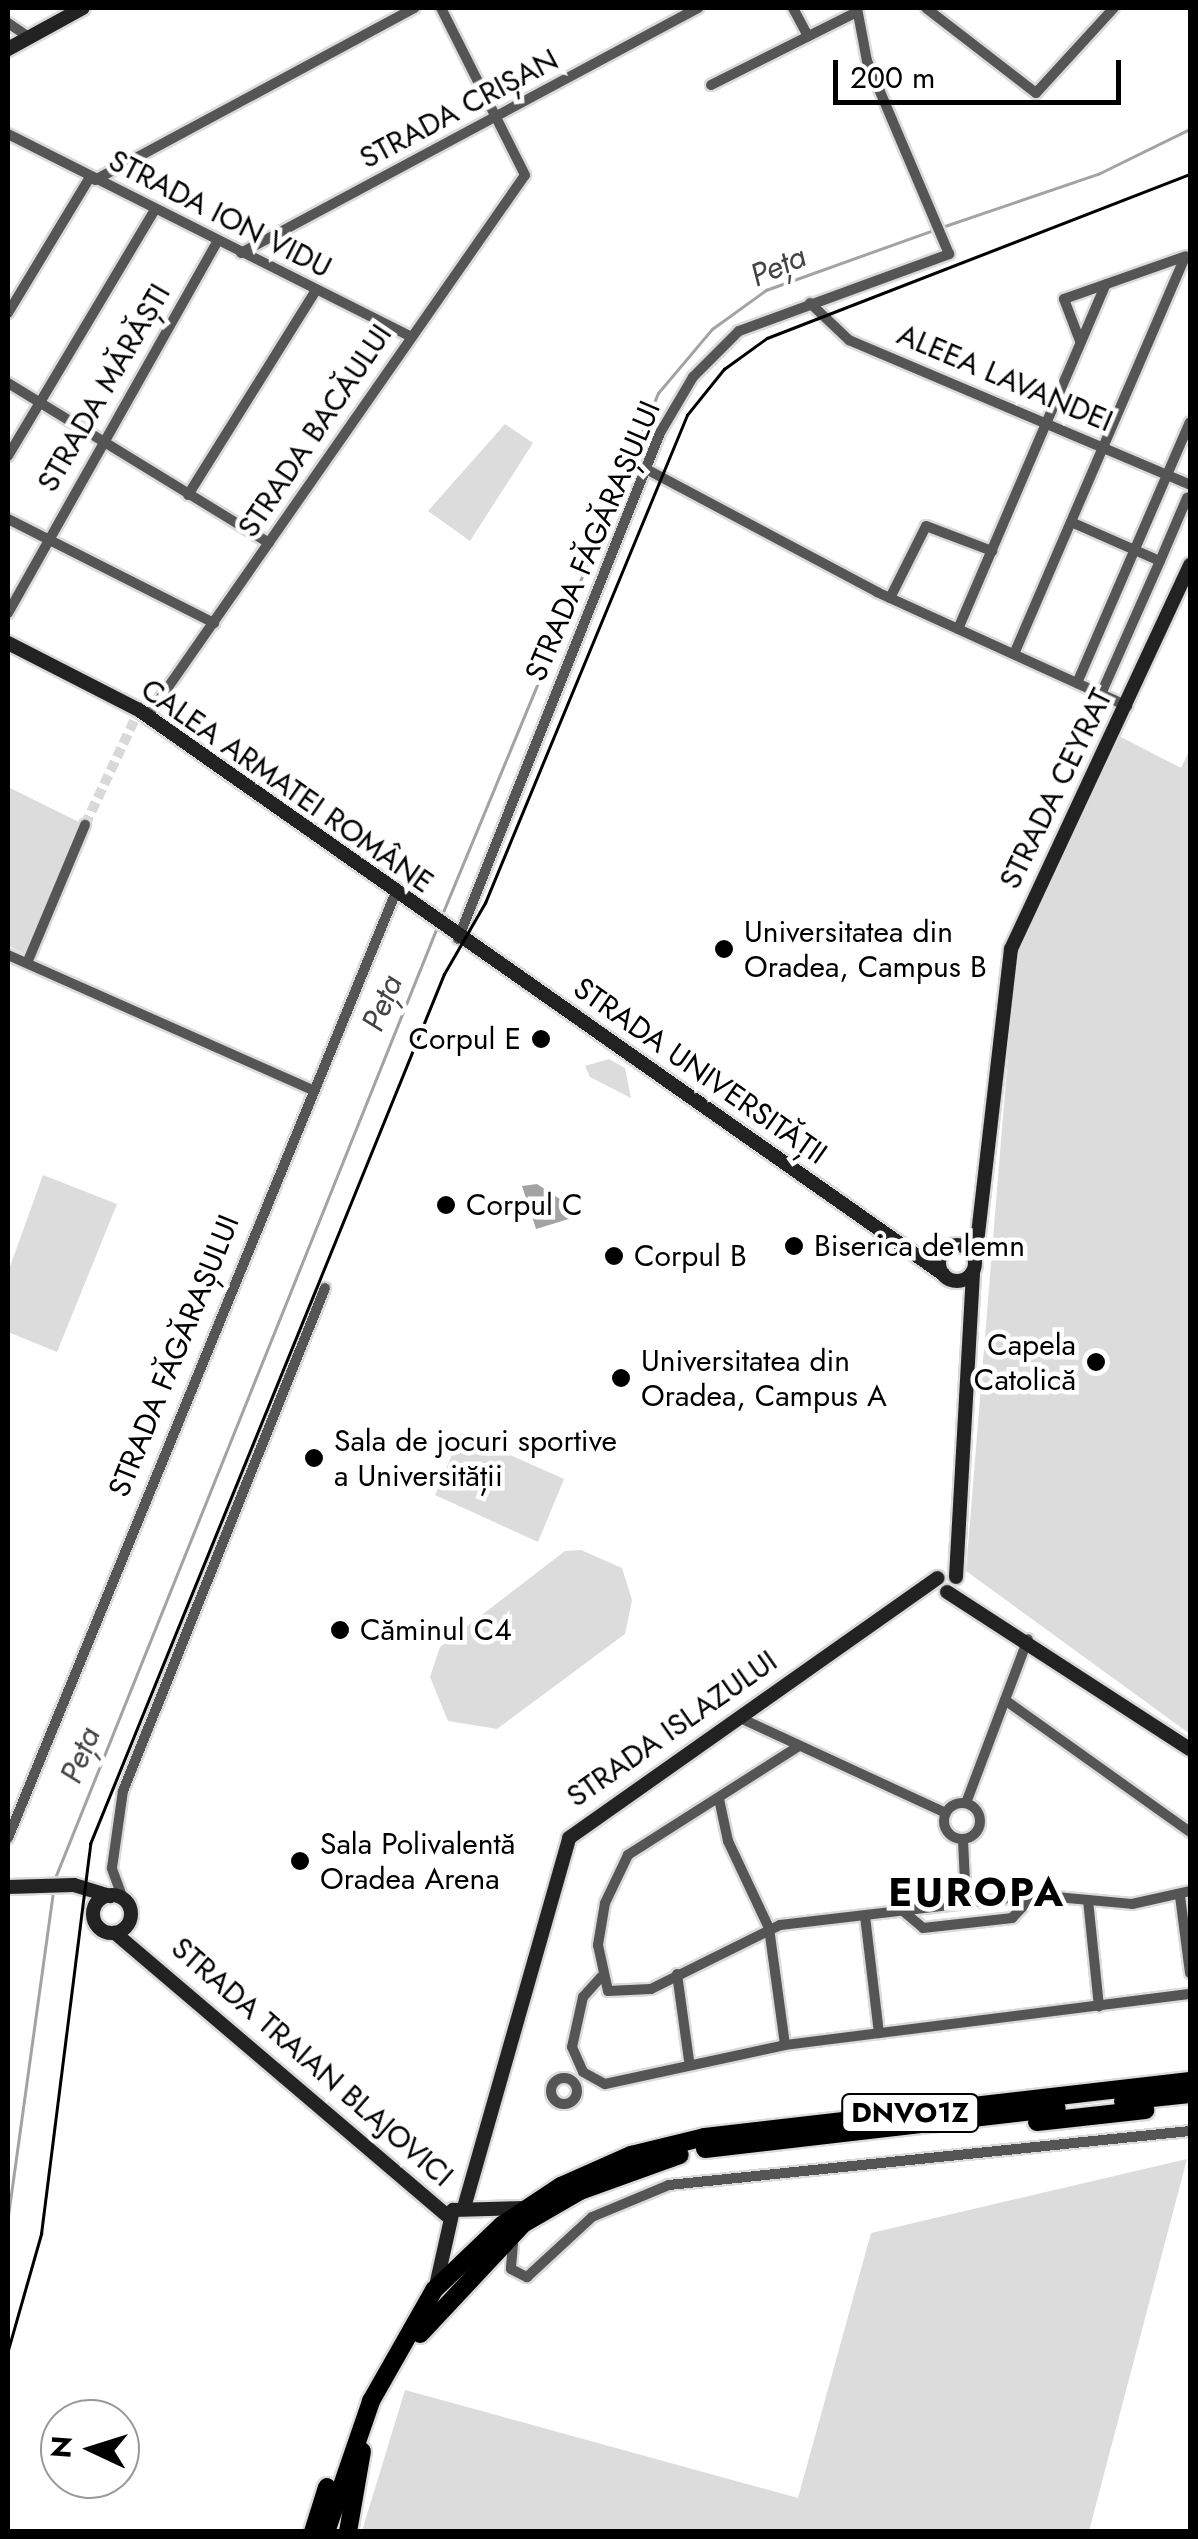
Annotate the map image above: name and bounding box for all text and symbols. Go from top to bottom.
scale bar [838,40,1126,102]
street label: STRADA CRIȘAN [354,42,564,176]
text: 200 m [850,56,935,99]
street label: STRADA ION VIDU [103,142,337,286]
water label: Peța [744,237,812,295]
street label: STRADA MĂRĂȘTI [30,278,178,498]
street label: ALEEA LAVANDEI [892,316,1118,440]
street label: STRADA BACĂULUI [231,318,399,544]
street label: STRADA FĂGĂRAȘULUI [518,396,668,686]
street label: CALEA ARMATEI ROMÂNE [134,671,440,901]
street label: STRADA CEYRAT [992,683,1120,895]
place label: Universitatea din Oradea, Campus B [744,914,987,984]
marker: Universitatea din Oradea, Campus B [713,938,735,960]
water label: Peța [353,969,411,1037]
street label: STRADA UNIVERSITĂȚII [566,970,834,1172]
place label: Corpul E [409,1021,521,1057]
marker: Corpul E [530,1028,552,1050]
place label: Corpul C [466,1187,583,1223]
marker: Corpul C [435,1194,457,1216]
street label: STRADA FĂGĂRAȘULUI [101,1210,247,1502]
place label: Biserica de lemn [814,1228,1025,1264]
marker: Biserica de lemn [783,1235,805,1257]
place label: Corpul B [634,1238,747,1274]
marker: Corpul B [603,1245,625,1267]
place label: Capela Catolică [974,1327,1076,1398]
place label: Universitatea din Oradea, Campus A [641,1343,887,1414]
marker: Capela Catolică [1085,1351,1107,1373]
marker: Universitatea din Oradea, Campus A [610,1367,632,1389]
place label: Sala de jocuri sportive a Universității [334,1423,617,1494]
marker: Sala de jocuri sportive a Universității [303,1447,325,1469]
place label: Căminul C4 [360,1612,512,1648]
marker: Căminul C4 [329,1619,351,1641]
street label: STRADA ISLAZULUI [560,1643,784,1815]
water label: Peța [51,1721,109,1789]
place label: Sala Polivalentă Oradea Arena [320,1826,515,1896]
marker: Sala Polivalentă Oradea Arena [289,1850,311,1872]
district label: EUROPA [888,1868,1066,1916]
street label: STRADA TRAIAN BLAJOVICI [164,1930,460,2194]
road number: DNVO1Z [840,2090,980,2136]
north arrow [40,2399,140,2499]
text: N [40,2434,83,2460]

